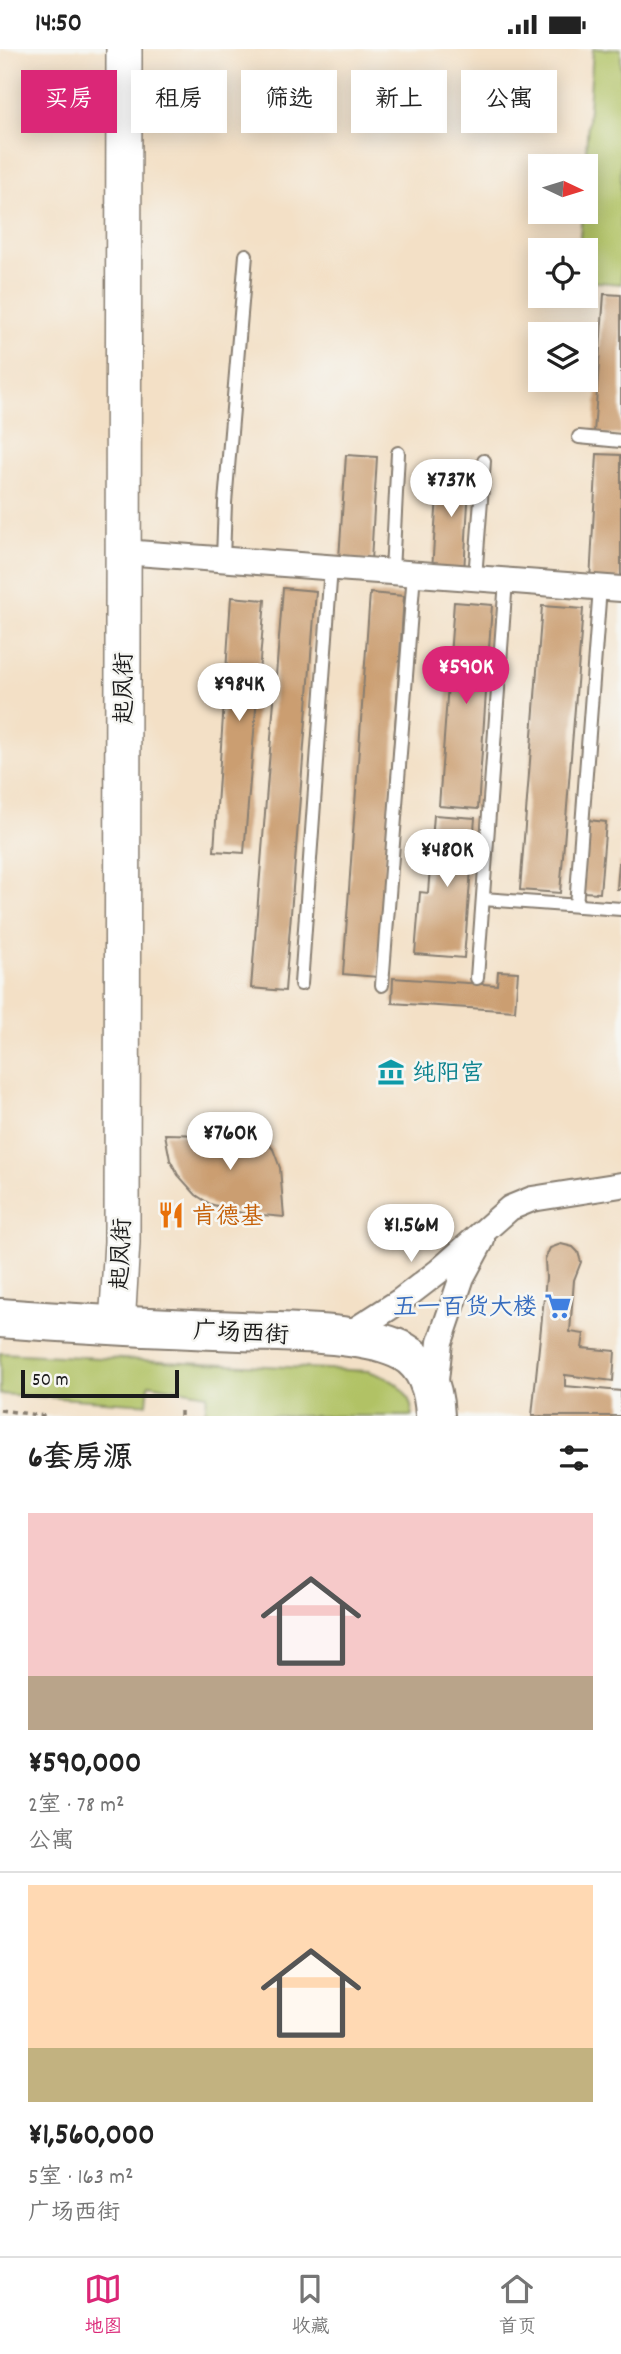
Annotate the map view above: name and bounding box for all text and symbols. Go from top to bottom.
text: 14:50 [35,6,82,43]
chip: 买房 [21,70,117,133]
chip: 租房 [131,70,227,133]
chip: 筛选 [241,70,337,133]
chip: 新上 [351,70,447,133]
chip: 公寓 [461,70,557,133]
north arrow [528,154,598,224]
map controls [528,154,598,392]
button: locate [528,238,598,308]
button: layers [528,322,598,392]
pin: ¥737K [402,459,500,519]
text: ¥737K [426,465,476,498]
pin: ¥590K [417,647,515,706]
street label: 起凤街 [109,652,143,724]
text: ¥590K [438,652,494,685]
pin: ¥984K [190,663,288,723]
text: ¥984K [213,669,265,702]
pin: ¥480K [398,829,496,889]
text: ¥480K [420,835,474,868]
museum icon: 纯阳宫 [376,1057,406,1087]
place label: 纯阳宫 [412,1058,484,1092]
pin: ¥760K [181,1113,279,1172]
text: ¥760K [203,1118,257,1151]
restaurant icon: 肯德基 [156,1200,186,1230]
place label: 肯德基 [192,1201,264,1235]
pin: ¥1.56M [354,1205,468,1264]
text: ¥1.56M [383,1210,439,1243]
street label: 起凤街 [105,1218,141,1291]
supermarket icon: 五一百货大楼 [543,1291,573,1321]
place label: 五一百货大楼 [393,1292,537,1326]
street label: 广场西街 [192,1316,290,1354]
scale bar [21,1367,178,1399]
text: 50 m [32,1368,69,1395]
text: 6套房源 [28,1439,133,1482]
icon: filters [555,1439,593,1477]
icon: home [248,1558,374,1684]
text: ¥590,000 [28,1744,141,1787]
text: 2室 · 78 m² [28,1790,124,1823]
text: 公寓 [28,1826,74,1859]
icon: home [248,1930,374,2056]
text: ¥1,560,000 [28,2116,154,2159]
text: 5室 · 163 m² [28,2162,133,2195]
text: 广场西街 [28,2198,120,2231]
tab: 地图 [84,2270,123,2342]
tab: 收藏 [291,2270,330,2342]
tab: 首页 [498,2270,537,2342]

